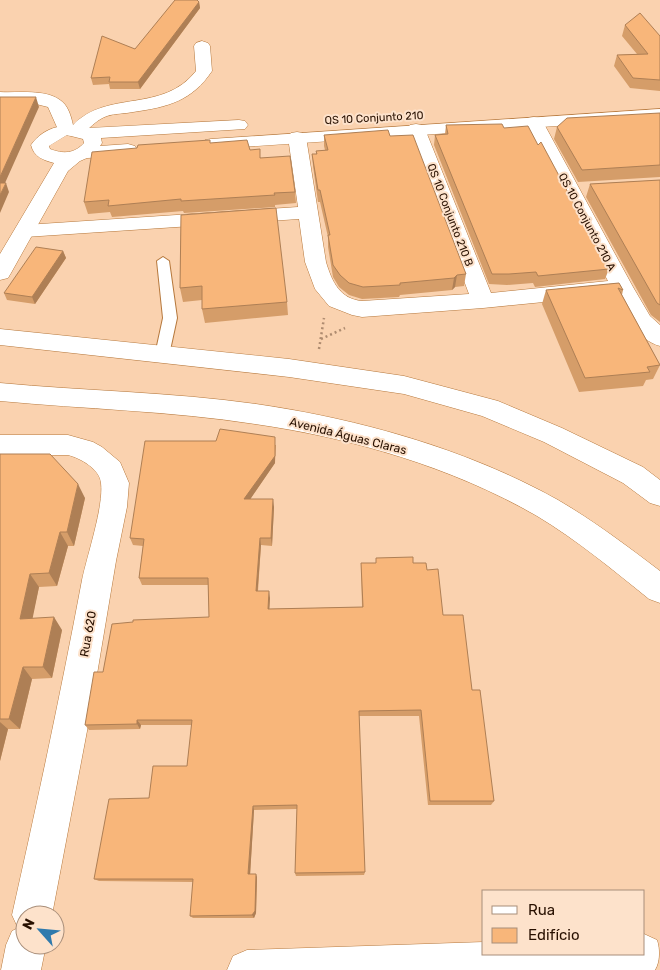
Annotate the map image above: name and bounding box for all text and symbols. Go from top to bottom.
street label: QS 10 Conjunto 210 [324,109,424,127]
street label: QS 10 Conjunto 210 B [424,162,476,268]
street label: QS 10 Conjunto 210 A [556,171,619,274]
street label: Avenida Águas Claras [288,415,408,457]
street label: Rua 620 [77,610,99,658]
legend [482,890,645,955]
text: Rua [528,901,555,919]
north arrow [15,905,65,955]
text: N [19,916,39,933]
text: Edifício [528,926,580,944]

